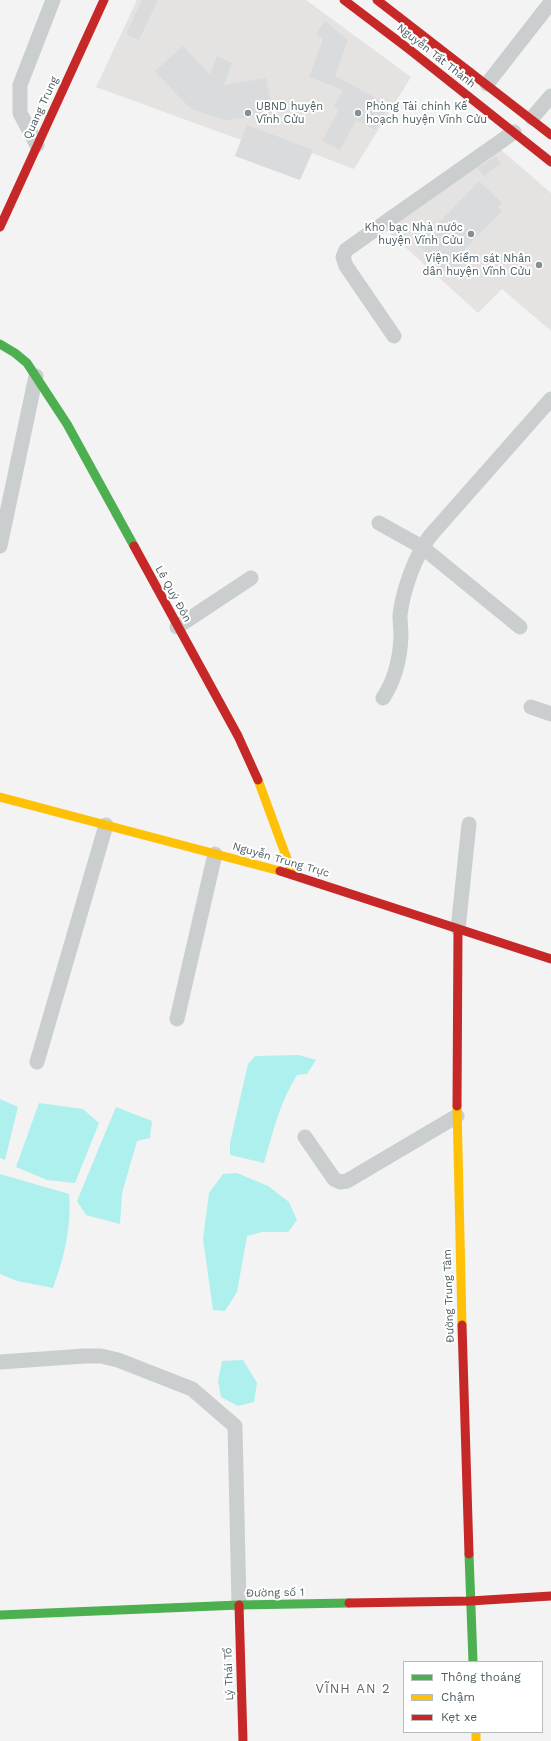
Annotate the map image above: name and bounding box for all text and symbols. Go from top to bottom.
street label: Nguyễn Tất Thành [394,21,478,91]
street label: Quang Trung [21,75,61,141]
place label: UBND huyện Vĩnh Cửu [256,100,323,126]
place label: Phòng Tài chính Kế hoạch huyện Vĩnh Cửu [366,100,487,126]
marker: UBND huyện Vĩnh Cửu [243,108,253,118]
marker: Phòng Tài chính Kế hoạch huyện Vĩnh Cửu [353,108,363,118]
place label: Kho bạc Nhà nước huyện Vĩnh Cửu [364,221,463,247]
marker: Kho bạc Nhà nước huyện Vĩnh Cửu [466,229,476,239]
place label: Viện Kiểm sát Nhân dân huyện Vĩnh Cửu [423,252,531,278]
marker: Viện Kiểm sát Nhân dân huyện Vĩnh Cửu [534,260,544,270]
street label: Lê Quý Đôn [152,563,194,625]
street label: Nguyễn Trung Trực [231,840,331,880]
street label: Đường Trung Tâm [441,1249,457,1343]
street label: Đường số 1 [246,1586,304,1600]
street label: Lý Thái Tổ [221,1647,237,1701]
legend [403,1661,543,1733]
text: Thông thoáng [441,1670,521,1684]
district label: VĨNH AN 2 [316,1681,390,1697]
text: Chậm [441,1690,475,1704]
text: Kẹt xe [441,1710,477,1724]

